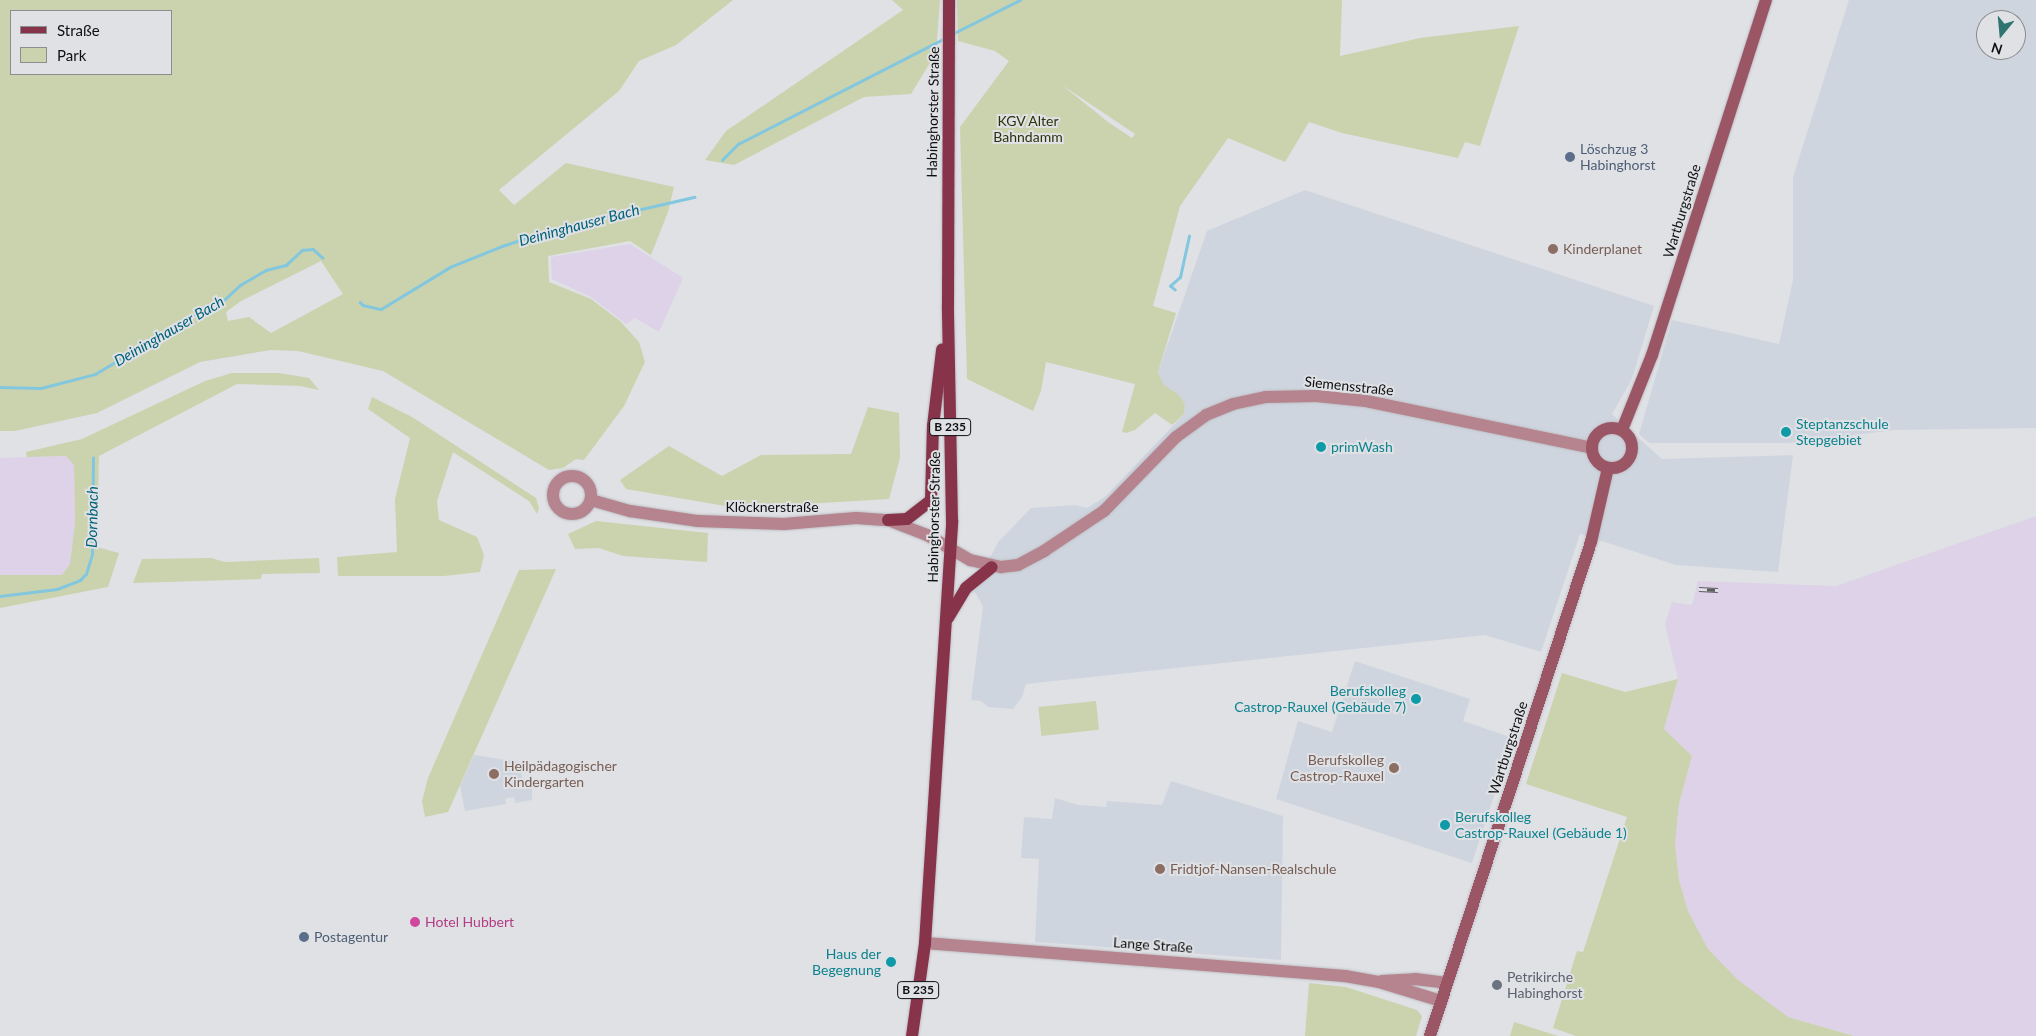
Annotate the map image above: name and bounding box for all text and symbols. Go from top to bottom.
legend [10,10,172,75]
north arrow [1976,10,2026,60]
text: Straße [57,21,100,39]
text: N [1989,39,2004,59]
text: Park [57,46,86,64]
street label: Habinghorster Straße [923,46,943,178]
park label: KGV Alter Bahndamm [993,113,1063,146]
place label: Löschzug 3 Habinghorst [1580,141,1656,174]
marker: Löschzug 3 Habinghorst [1564,151,1576,163]
street label: Wartburgstraße [1660,162,1704,260]
water label: Deininghauser Bach [517,200,641,250]
place label: Kinderplanet [1563,241,1642,257]
marker: Kinderplanet [1547,243,1559,255]
water label: Deininghauser Bach [111,292,227,370]
street label: Siemensstraße [1304,373,1394,399]
place label: Steptanzschule Stepgebiet [1796,416,1889,448]
road number: B 235 [929,418,971,437]
marker: Steptanzschule Stepgebiet [1780,426,1792,438]
place label: primWash [1331,439,1393,455]
marker: primWash [1315,441,1327,453]
street label: Habinghorster Straße [924,451,944,583]
water label: Dornbach [82,486,102,548]
street label: Klöcknerstraße [725,499,819,515]
place label: Berufskolleg Castrop-Rauxel (Gebäude 7) [1234,683,1406,716]
marker: Berufskolleg Castrop-Rauxel (Gebäude 7) [1410,693,1422,705]
street label: Wartburgstraße [1485,699,1531,797]
place label: Berufskolleg Castrop-Rauxel [1290,752,1384,784]
place label: Heilpädagogischer Kindergarten [504,758,617,790]
marker: Berufskolleg Castrop-Rauxel [1388,762,1400,774]
marker: Heilpädagogischer Kindergarten [488,768,500,780]
place label: Berufskolleg Castrop-Rauxel (Gebäude 1) [1455,809,1627,842]
marker: Berufskolleg Castrop-Rauxel (Gebäude 1) [1439,819,1451,831]
place label: Fridtjof-Nansen-Realschule [1170,861,1336,877]
marker: Fridtjof-Nansen-Realschule [1154,863,1166,875]
place label: Hotel Hubbert [425,914,514,930]
marker: Hotel Hubbert [409,916,421,928]
place label: Postagentur [314,929,388,945]
marker: Postagentur [298,931,310,943]
street label: Lange Straße [1113,934,1193,956]
place label: Haus der Begegnung [812,946,881,979]
marker: Haus der Begegnung [885,956,897,968]
place label: Petrikirche Habinghorst [1507,969,1583,1002]
marker: Petrikirche Habinghorst [1491,979,1503,991]
road number: B 235 [897,980,939,1000]

